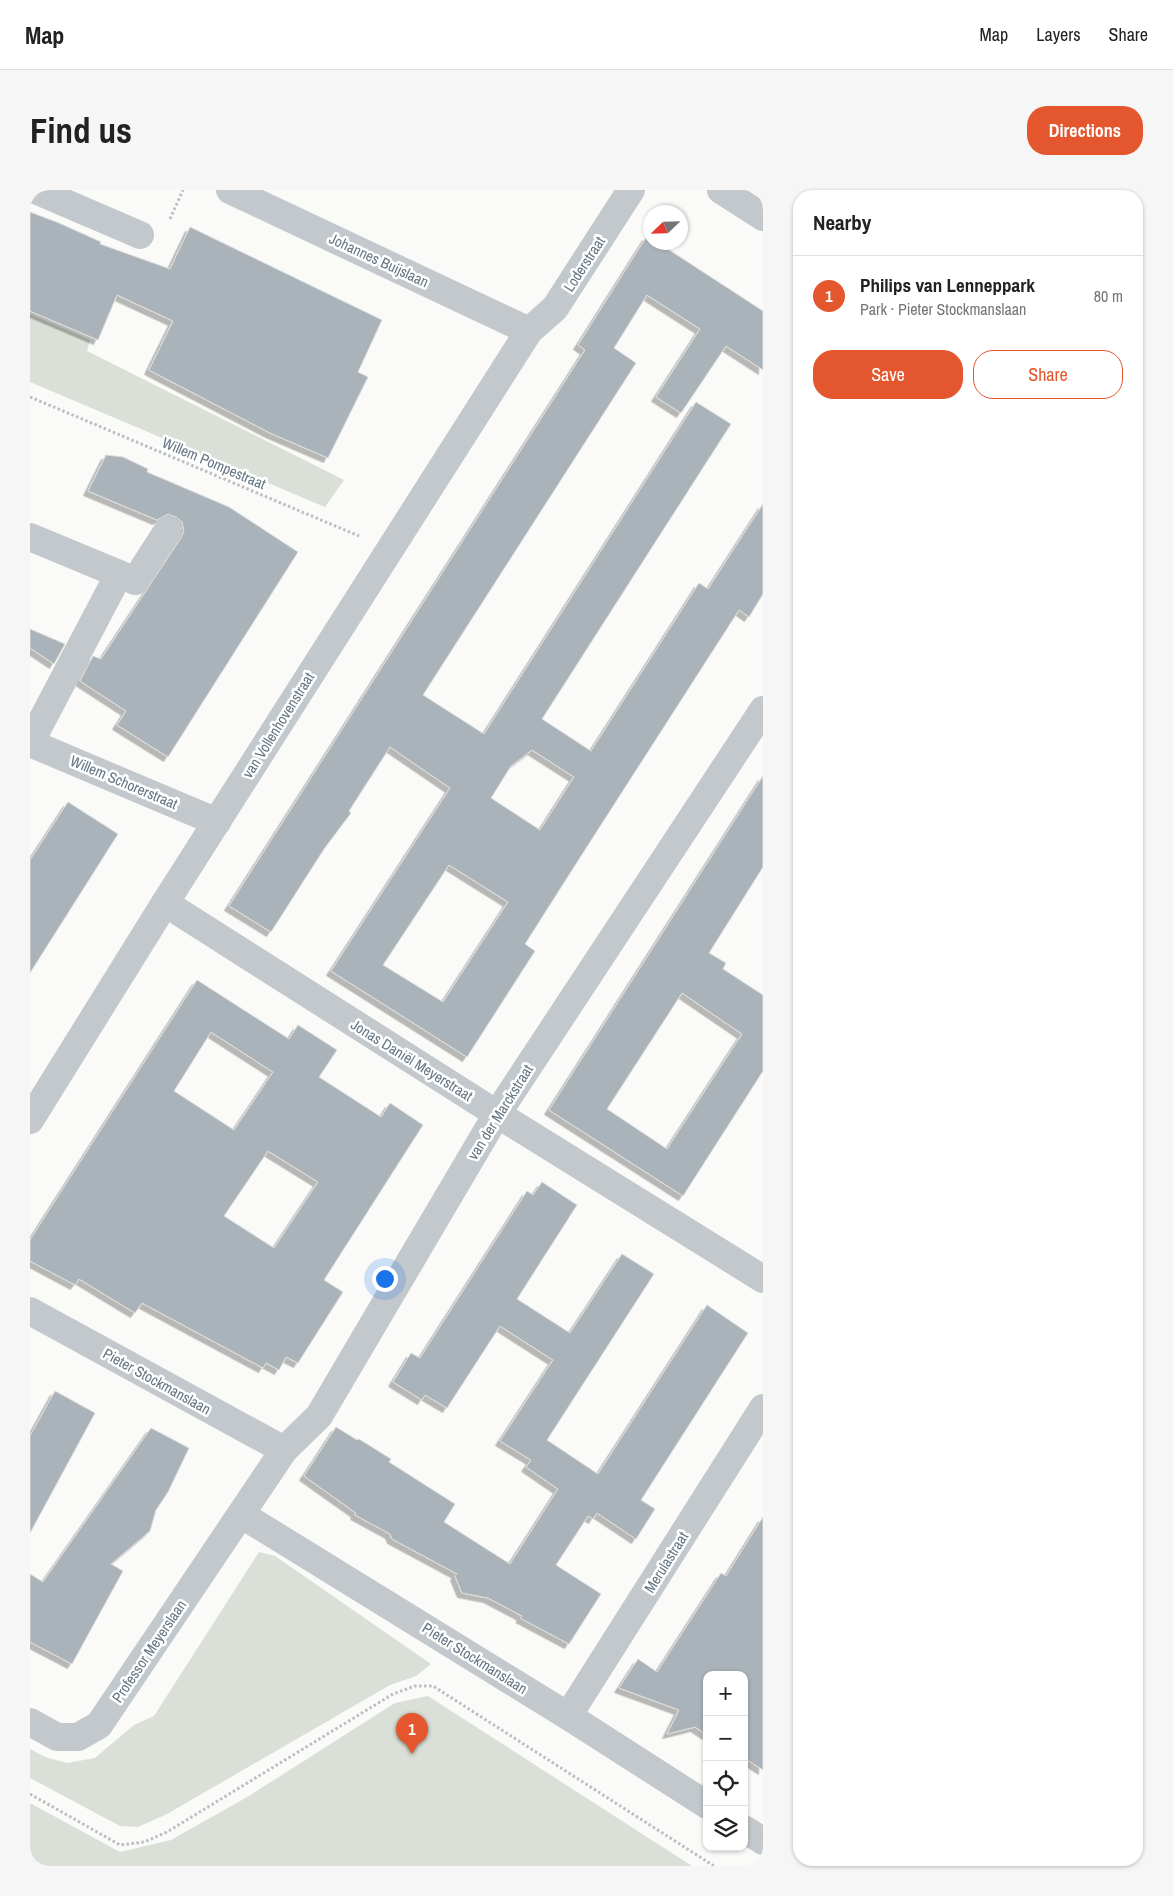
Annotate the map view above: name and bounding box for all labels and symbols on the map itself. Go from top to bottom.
north arrow [643,205,688,250]
street label: Johannes Buijslaan [326,228,432,292]
street label: Loderstraat [558,232,610,296]
street label: Willem Pompestraat [159,432,270,495]
street label: van Vollenhovenstraat [237,668,319,782]
street label: Willem Schorerstraat [67,750,181,814]
street label: Jonas Daniël Meyerstraat [347,1014,477,1106]
street label: van der Marckstraat [462,1060,538,1164]
your location [372,1266,398,1292]
street label: Pieter Stockmanslaan [99,1343,215,1419]
street label: Merulastraat [639,1527,693,1597]
street label: Professor Meyerslaan [107,1596,191,1706]
street label: Pieter Stockmanslaan [418,1617,532,1699]
pin: 1 [396,1713,428,1754]

